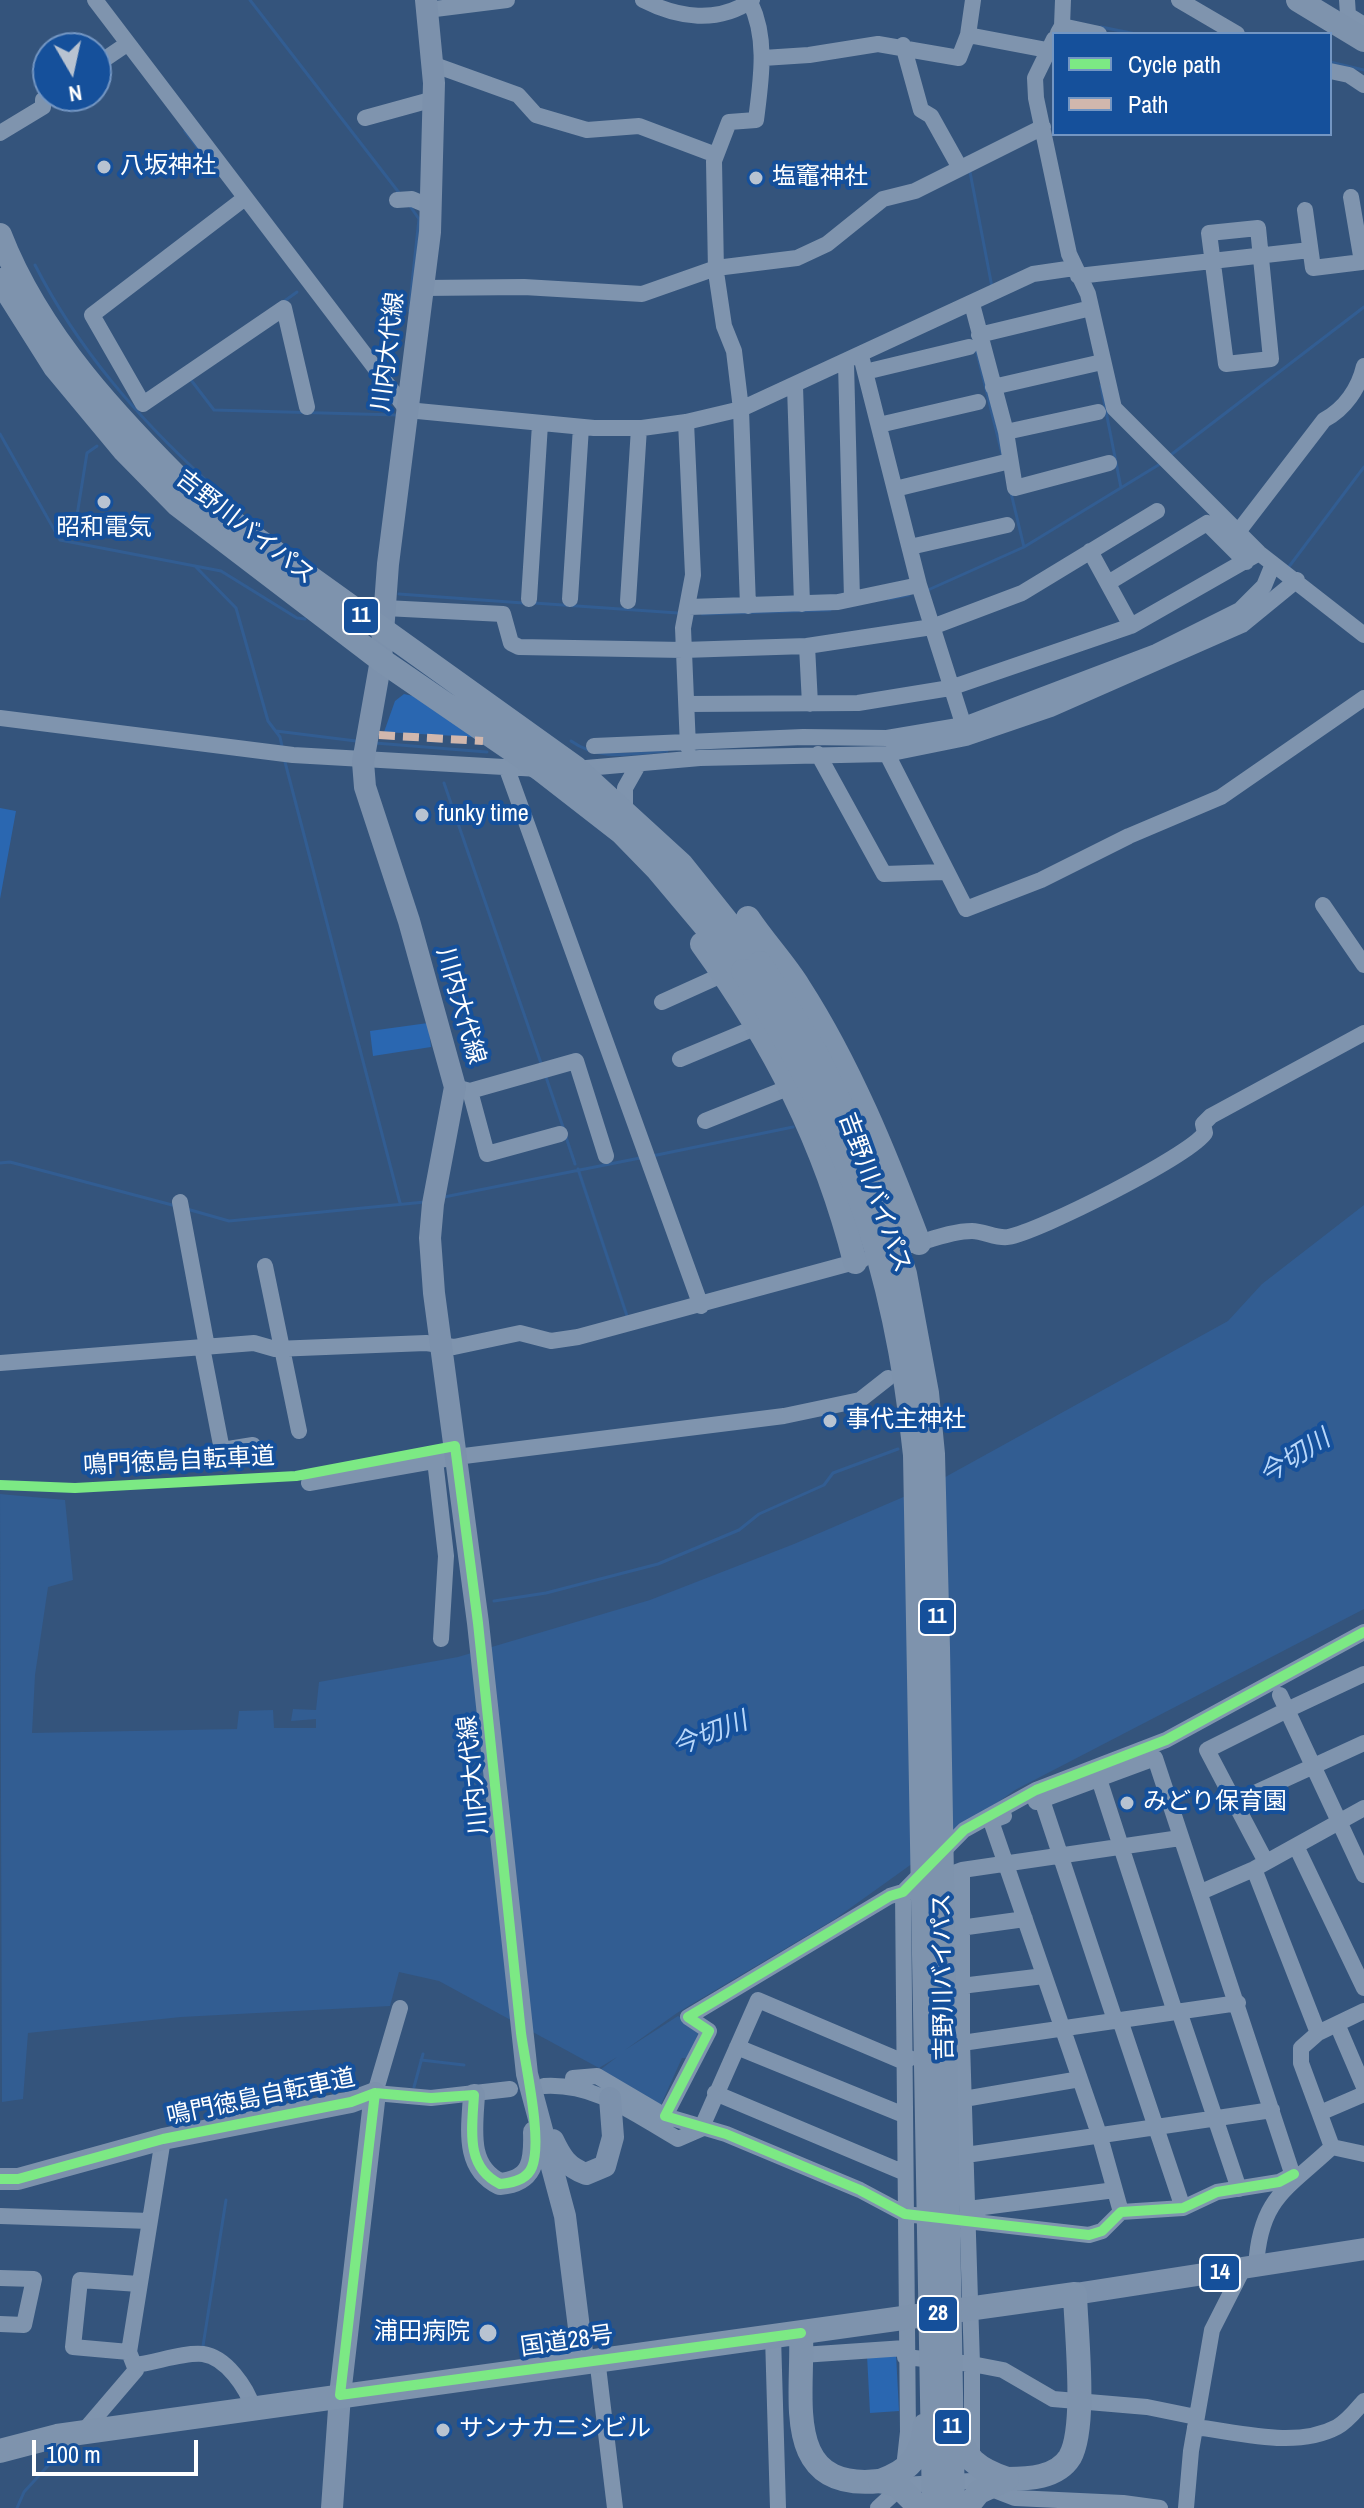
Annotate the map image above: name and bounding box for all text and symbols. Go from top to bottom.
north arrow [32,32,112,112]
legend [1052,32,1332,136]
text: Cycle path [1128,48,1221,80]
text: N [67,78,84,110]
text: Path [1128,88,1169,120]
place label: 八坂神社 [120,153,216,181]
marker: 八坂神社 [95,158,113,176]
place label: 塩竈神社 [772,164,868,192]
marker: 塩竈神社 [747,169,765,187]
street label: 川内大代線 [367,291,411,413]
street label: 吉野川バイパス [170,465,320,591]
marker: 昭和電気 [95,493,113,511]
place label: 昭和電気 [56,515,152,543]
road number: 11 [343,598,379,634]
place label: funky time [438,801,529,829]
marker: funky time [413,806,431,824]
street label: 川内大代線 [430,944,490,1068]
street label: 吉野川バイパス [832,1109,916,1277]
place label: 事代主神社 [846,1407,966,1435]
marker: 事代主神社 [821,1412,839,1430]
water label: 今切川 [1254,1424,1336,1492]
street label: 鳴門徳島自転車道 [82,1443,276,1481]
road number: 11 [919,1599,955,1635]
water label: 今切川 [668,1706,752,1764]
street label: 川内大代線 [453,1714,495,1836]
place label: みどり保育園 [1143,1789,1287,1817]
marker: みどり保育園 [1118,1794,1136,1812]
street label: 吉野川バイパス [928,1893,960,2061]
street label: 鳴門徳島自転車道 [164,2064,358,2132]
road number: 14 [1200,2255,1240,2291]
road number: 28 [918,2296,958,2332]
place label: 浦田病院 [374,2319,470,2347]
street label: 国道28号 [519,2321,615,2363]
marker: 浦田病院 [477,2322,499,2344]
road number: 11 [934,2409,970,2445]
place label: サンナカニシビル [459,2416,651,2444]
marker: サンナカニシビル [434,2421,452,2439]
scale bar [36,2424,202,2474]
text: 100 m [46,2438,101,2470]

